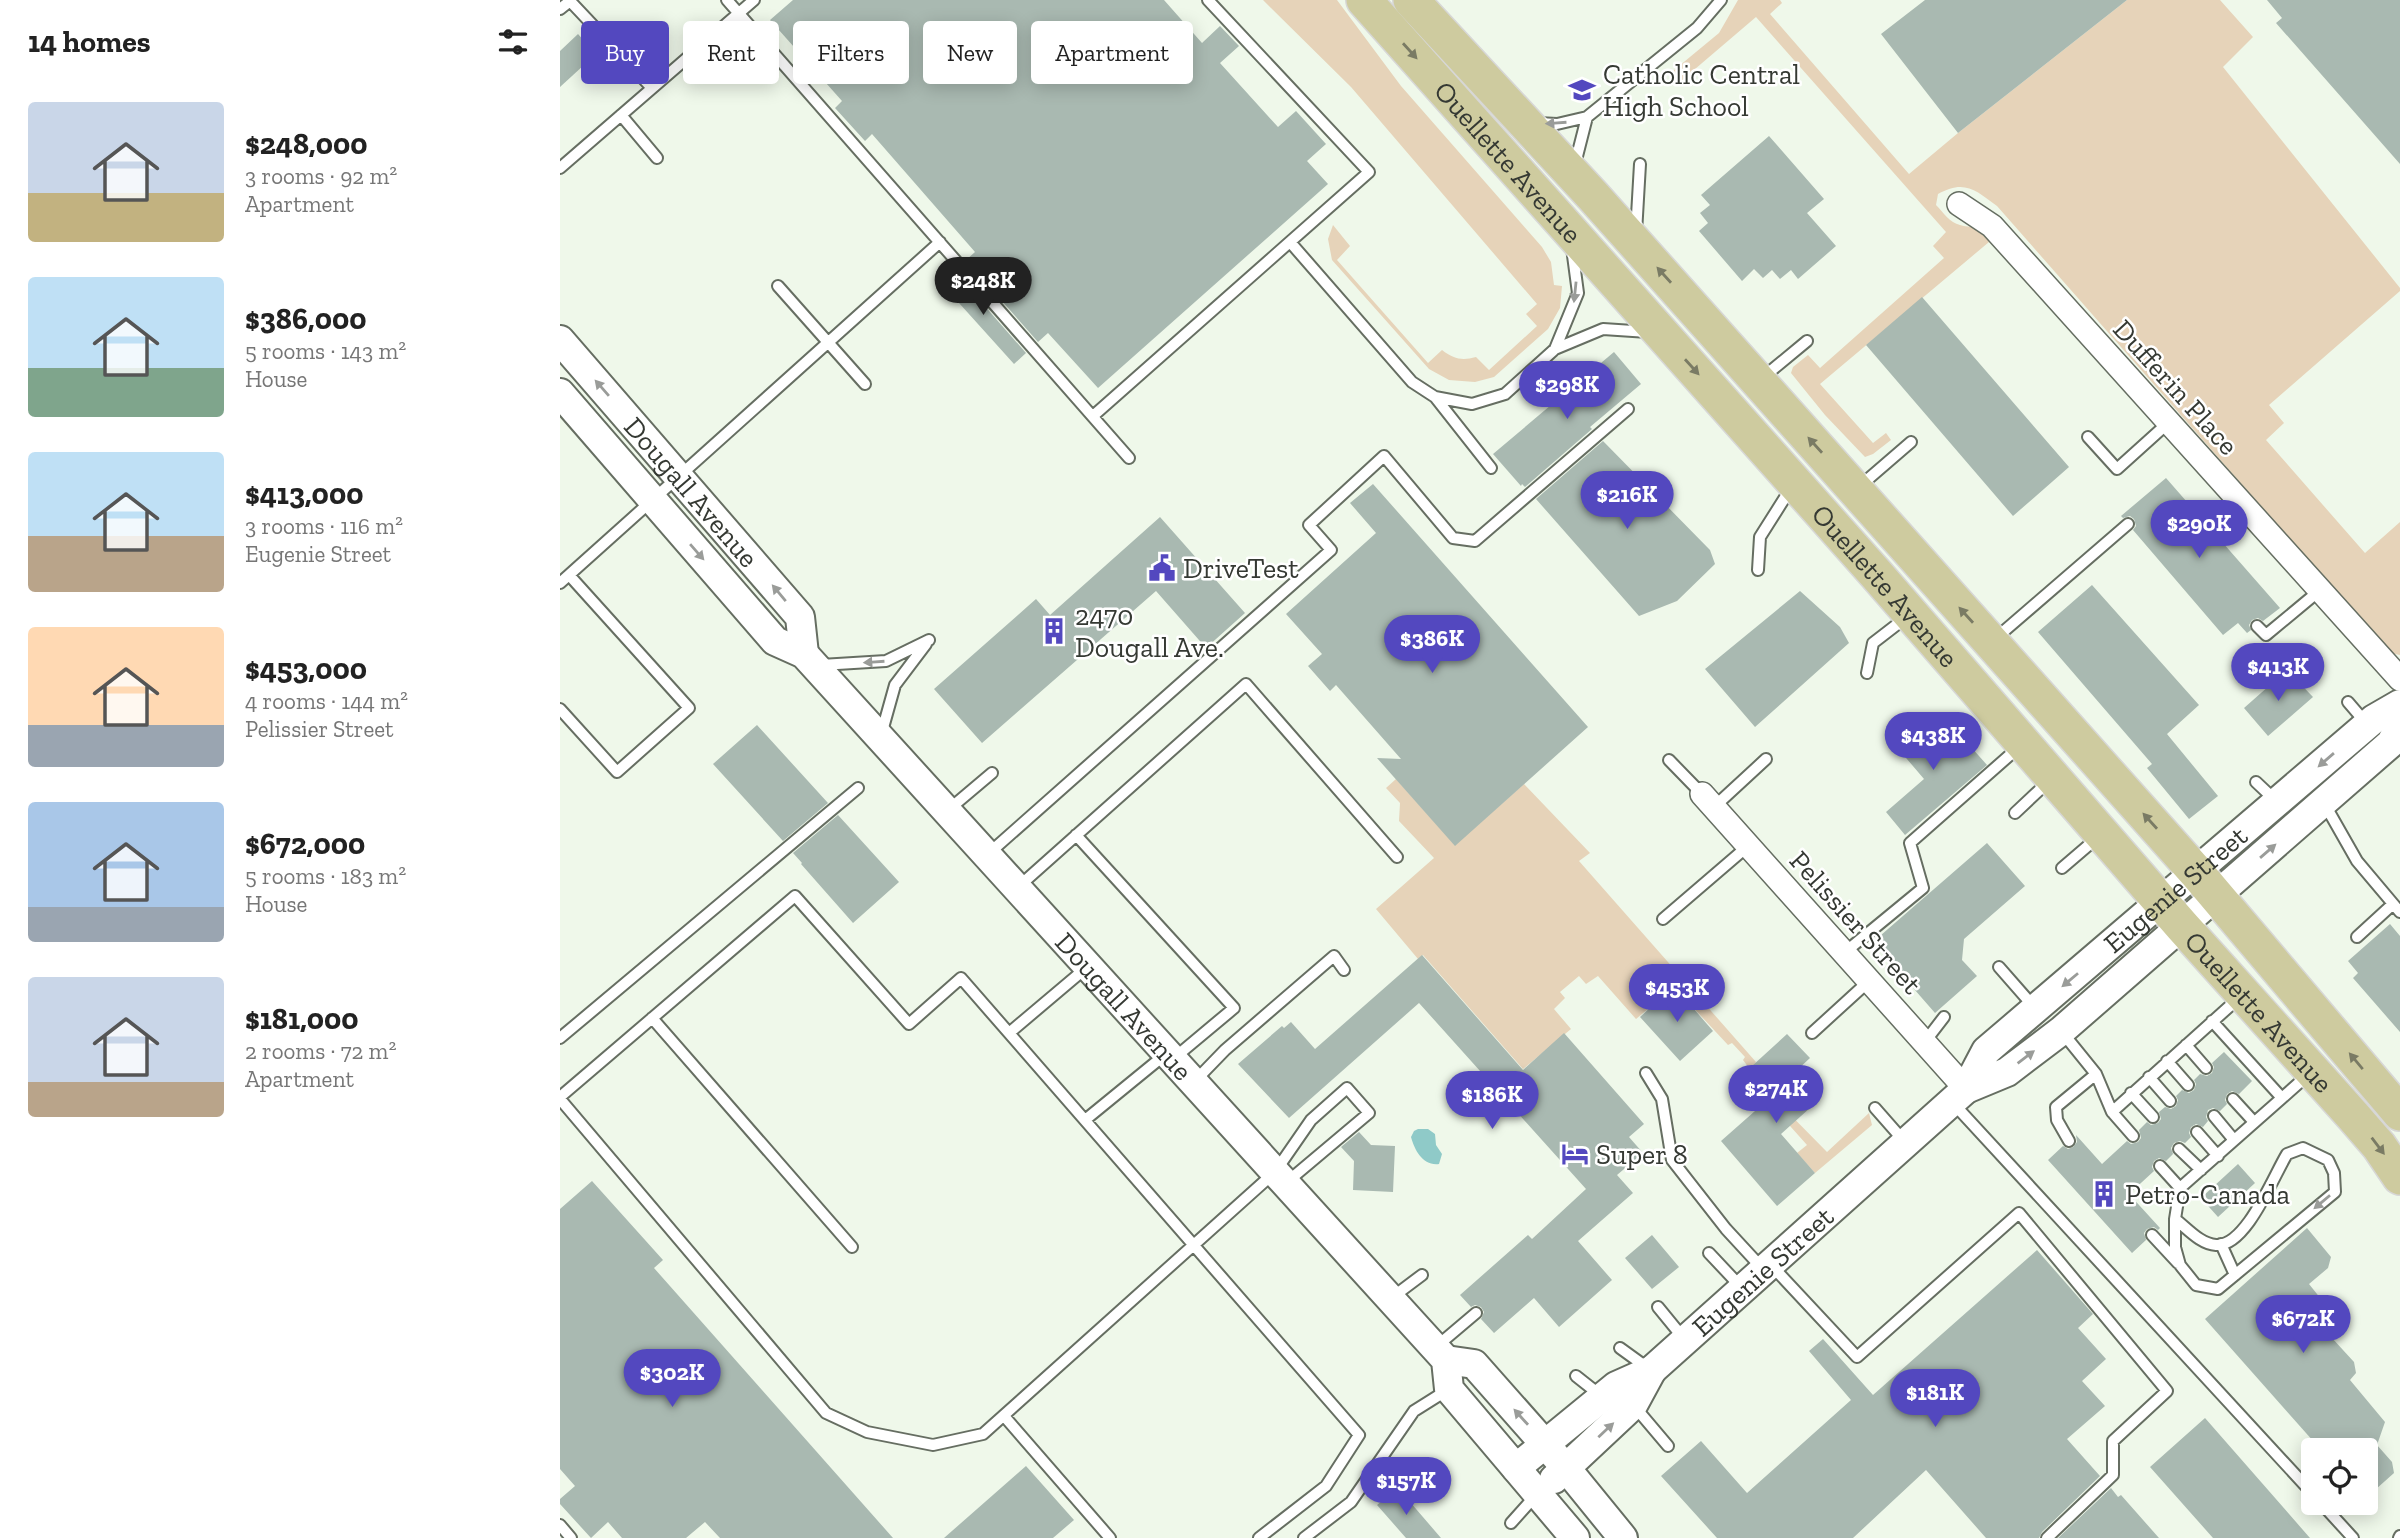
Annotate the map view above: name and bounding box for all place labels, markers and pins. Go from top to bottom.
place label: Catholic Central High School [1603,58,1800,123]
school or university icon: Catholic Central High School [1567,75,1597,105]
pin: $248K [934,258,1032,317]
pin: $298K [1518,362,1616,421]
pin: $216K [1578,472,1676,531]
pin: $290K [2150,500,2248,560]
place label: DriveTest [1183,552,1299,585]
public building icon: DriveTest [1147,553,1177,583]
place label: 2470 Dougall Ave. [1075,599,1224,664]
building icon: 2470 Dougall Ave. [1039,616,1069,646]
pin: $386K [1383,616,1481,675]
pin: $413K [2229,644,2327,703]
pin: $438K [1884,712,1982,772]
pin: $453K [1628,964,1726,1024]
pin: $274K [1727,1066,1825,1125]
pin: $186K [1443,1072,1541,1131]
place label: Super 8 [1596,1138,1688,1171]
hotel icon: Super 8 [1560,1139,1590,1169]
place label: Petro-Canada [2125,1178,2290,1211]
building icon: Petro-Canada [2089,1179,2119,1209]
pin: $672K [2254,1296,2352,1355]
pin: $302K [623,1350,721,1409]
pin: $181K [1886,1370,1984,1429]
pin: $157K [1357,1458,1455,1517]

